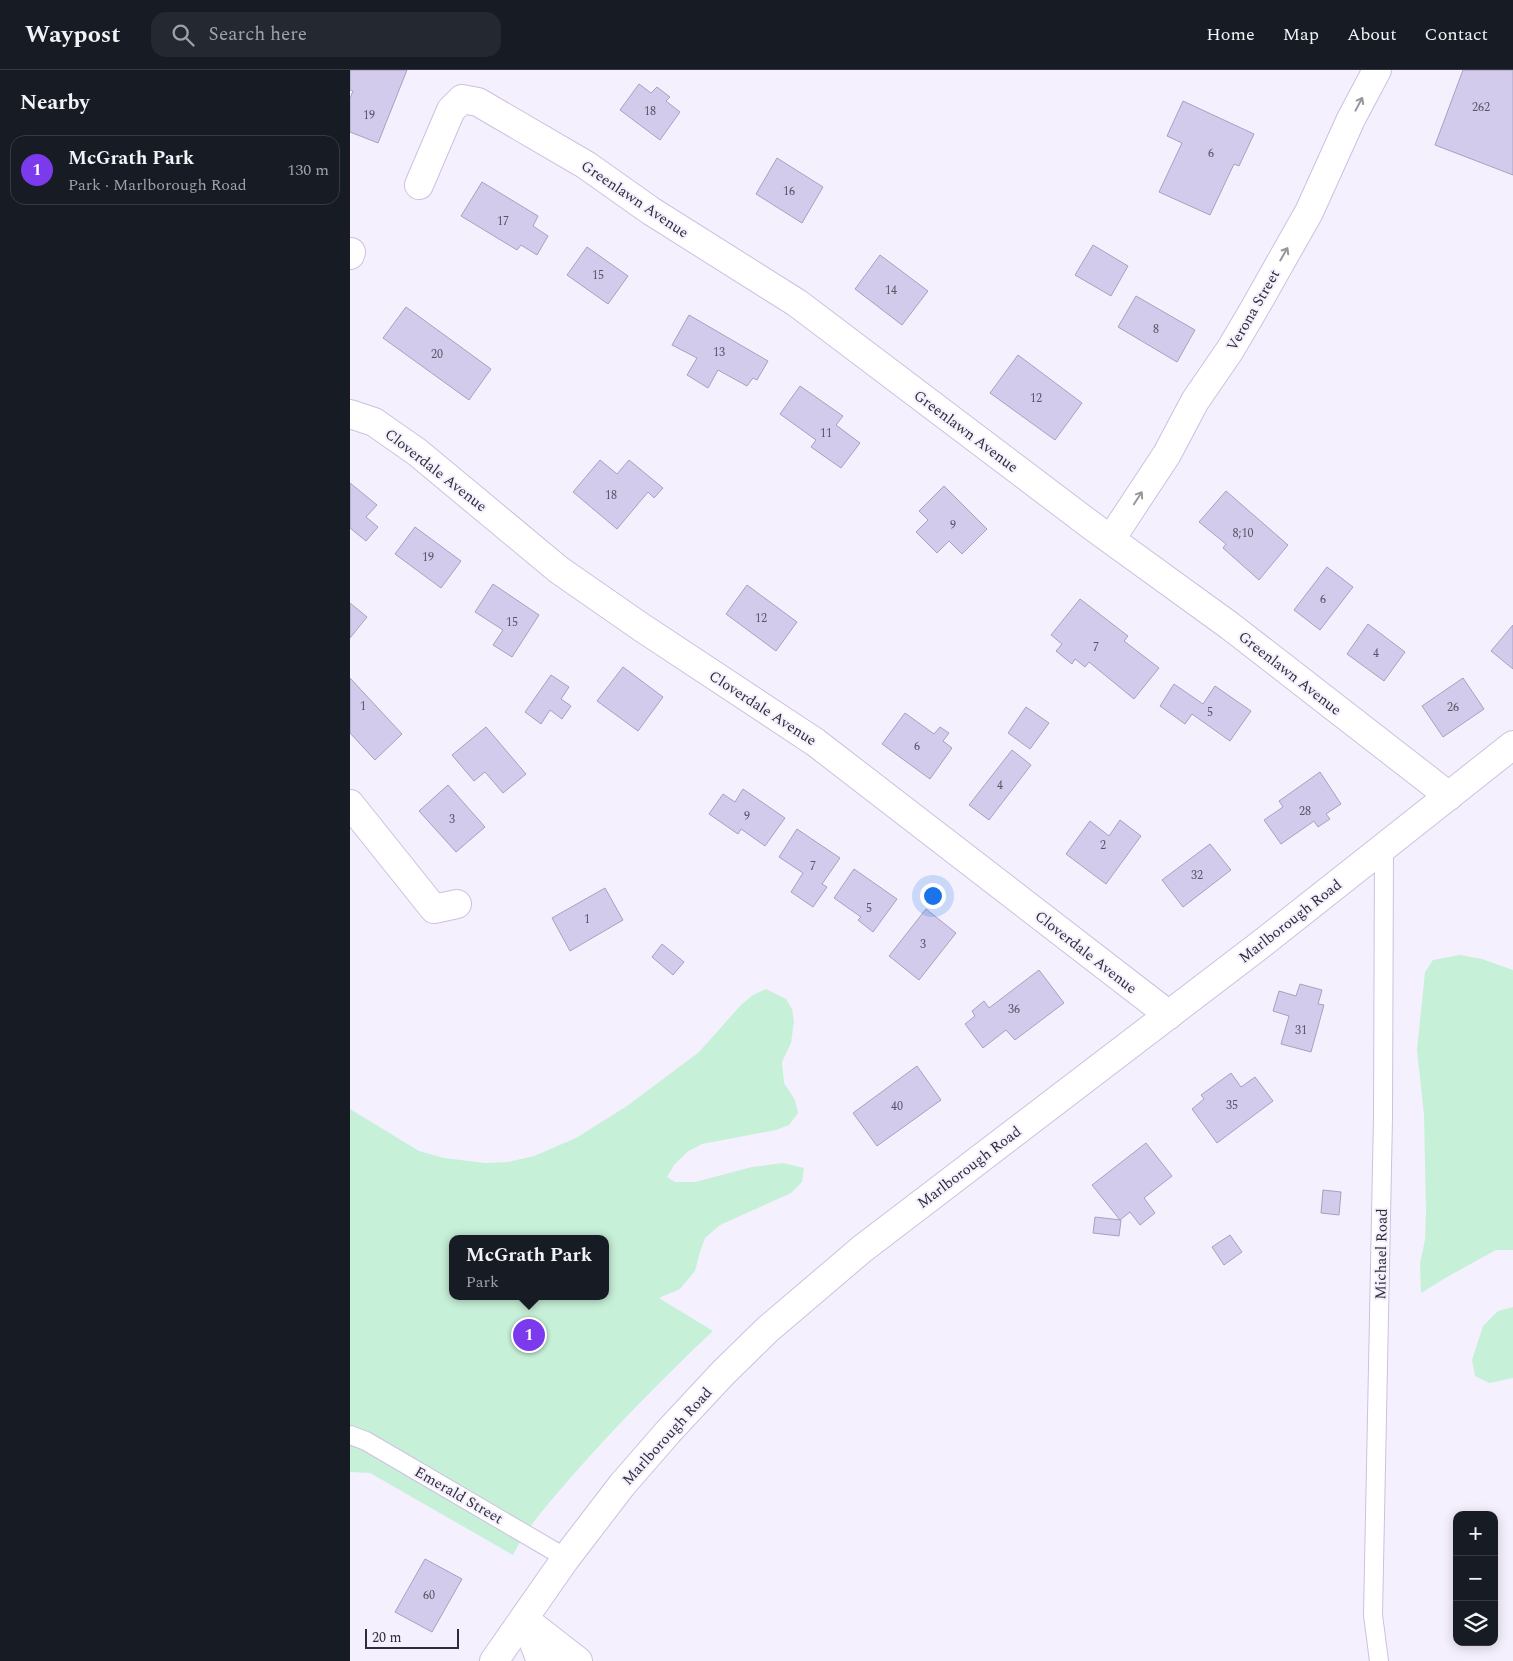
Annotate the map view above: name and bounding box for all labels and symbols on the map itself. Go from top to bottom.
one-way arrow [1355,97,1364,112]
house number: 262 [1472,98,1490,117]
house number: 18 [644,102,656,121]
house number: 19 [363,106,375,125]
house number: 6 [1208,144,1214,163]
street label: Greenlawn Avenue [576,155,693,244]
house number: 16 [783,182,795,201]
house number: 17 [497,212,509,231]
one-way arrow [1280,248,1290,262]
street label: Verona Street [1221,265,1286,355]
house number: 15 [592,266,604,285]
house number: 14 [885,281,897,300]
house number: 8 [1153,320,1159,339]
house number: 13 [713,343,725,362]
house number: 20 [431,345,443,364]
street label: Greenlawn Avenue [909,384,1023,478]
house number: 12 [1030,389,1042,408]
street label: Cloverdale Avenue [380,423,492,518]
house number: 11 [820,424,832,443]
house number: 18 [605,486,617,505]
one-way arrow [1133,492,1143,506]
house number: 9 [950,516,956,535]
house number: 8;10 [1232,524,1254,543]
house number: 19 [422,548,434,567]
house number: 6 [1320,590,1326,609]
house number: 12 [755,609,767,628]
house number: 15 [506,613,518,632]
street label: Greenlawn Avenue [1233,626,1346,721]
house number: 7 [1093,638,1099,657]
house number: 4 [1373,644,1379,663]
street label: Cloverdale Avenue [704,665,821,752]
house number: 1 [360,697,366,716]
house number: 26 [1447,698,1459,717]
house number: 5 [1207,703,1213,722]
house number: 6 [914,737,920,756]
house number: 4 [997,776,1003,795]
house number: 28 [1299,802,1311,821]
house number: 9 [744,807,750,826]
house number: 3 [449,810,455,829]
house number: 2 [1100,836,1106,855]
house number: 7 [810,857,816,876]
house number: 32 [1191,866,1203,885]
street label: Marlborough Road [1234,874,1347,969]
your location [920,883,946,909]
house number: 5 [866,899,872,918]
street label: Cloverdale Avenue [1030,905,1142,1000]
house number: 1 [584,910,590,929]
house number: 3 [920,935,926,954]
house number: 36 [1008,1000,1020,1019]
house number: 31 [1295,1021,1307,1040]
house number: 35 [1226,1096,1238,1115]
house number: 40 [891,1097,903,1116]
street label: Marlborough Road [912,1120,1026,1214]
street label: Michael Road [1369,1208,1394,1300]
pin: 1 [513,1316,545,1354]
street label: Marlborough Road [617,1382,718,1491]
street label: Emerald Street [410,1461,507,1530]
house number: 60 [423,1586,435,1605]
scale bar [365,1626,459,1649]

